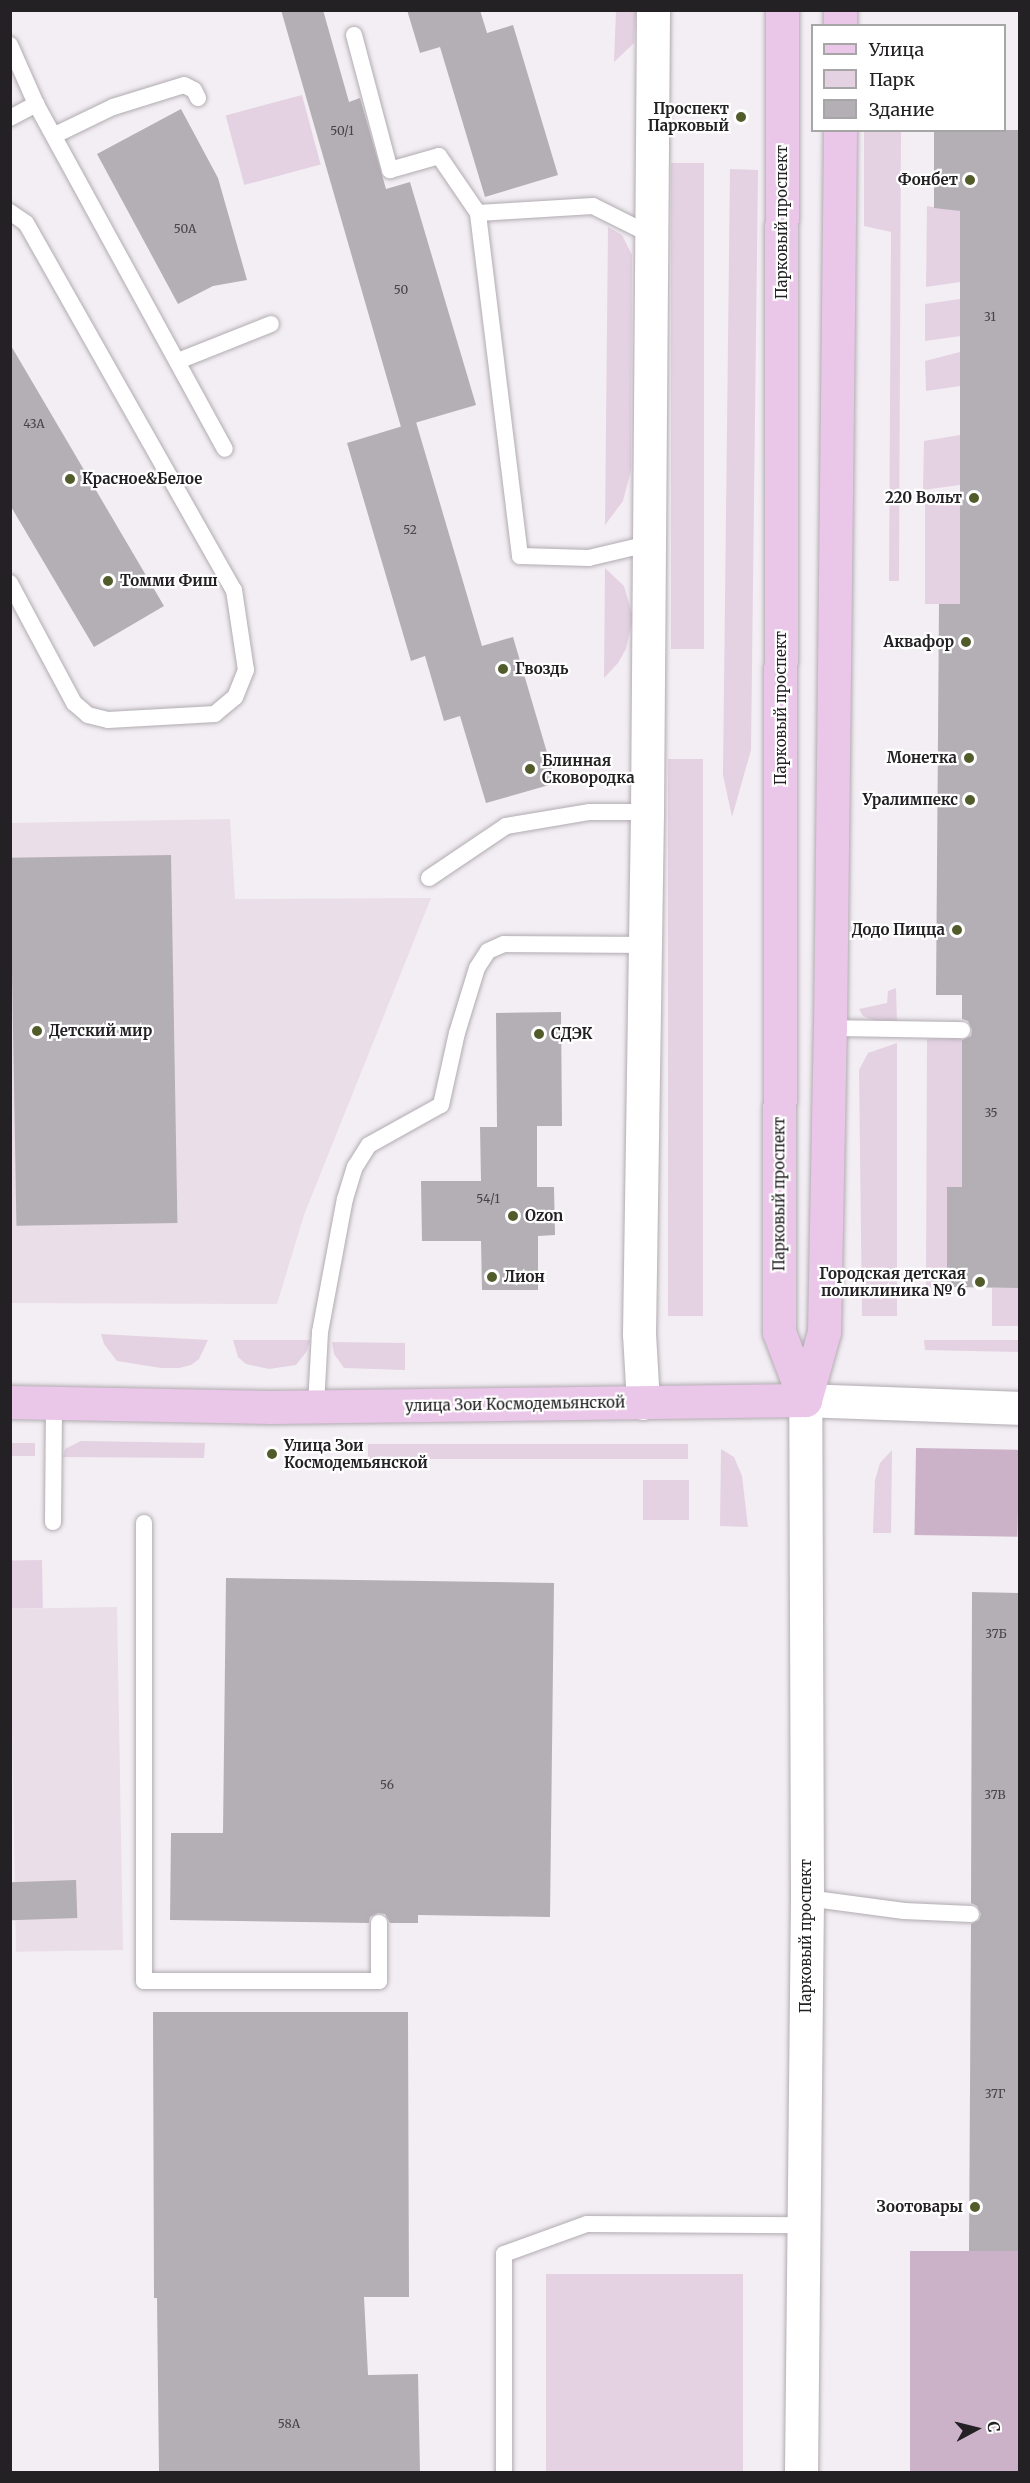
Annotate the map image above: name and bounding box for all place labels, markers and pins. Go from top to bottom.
place label: Проспект Парковый [648,99,729,134]
marker: Проспект Парковый [734,110,748,124]
place label: Фонбет [898,171,958,189]
marker: Фонбет [963,173,977,187]
place label: Красное&Белое [82,470,202,488]
marker: Красное&Белое [63,472,77,486]
place label: 220 Вольт [885,489,962,507]
marker: 220 Вольт [967,491,981,505]
place label: Томми Фиш [120,572,218,590]
marker: Томми Фиш [101,574,115,588]
place label: Аквафор [884,633,954,651]
marker: Аквафор [959,635,973,649]
place label: Гвоздь [515,660,568,678]
marker: Гвоздь [496,662,510,676]
place label: Монетка [887,749,957,767]
place label: Блинная Сковородка [542,751,635,786]
marker: Монетка [962,751,976,765]
marker: Блинная Сковородка [523,762,537,776]
place label: Уралимпекс [863,791,958,809]
marker: Уралимпекс [963,793,977,807]
place label: Додо Пицца [852,921,945,939]
marker: Додо Пицца [950,923,964,937]
place label: Детский мир [49,1022,152,1040]
marker: Детский мир [30,1024,44,1038]
place label: СДЭК [551,1025,593,1043]
marker: СДЭК [532,1027,546,1041]
place label: Ozon [525,1207,563,1225]
marker: Ozon [506,1209,520,1223]
place label: Городская детская поликлиника № 6 [819,1264,966,1299]
place label: Лион [504,1268,545,1286]
marker: Лион [485,1270,499,1284]
marker: Городская детская поликлиника № 6 [971,1273,989,1291]
place label: Улица Зои Космодемьянской [284,1436,428,1471]
marker: Улица Зои Космодемьянской [265,1447,279,1461]
place label: Зоотовары [877,2198,963,2216]
marker: Зоотовары [968,2200,982,2214]

